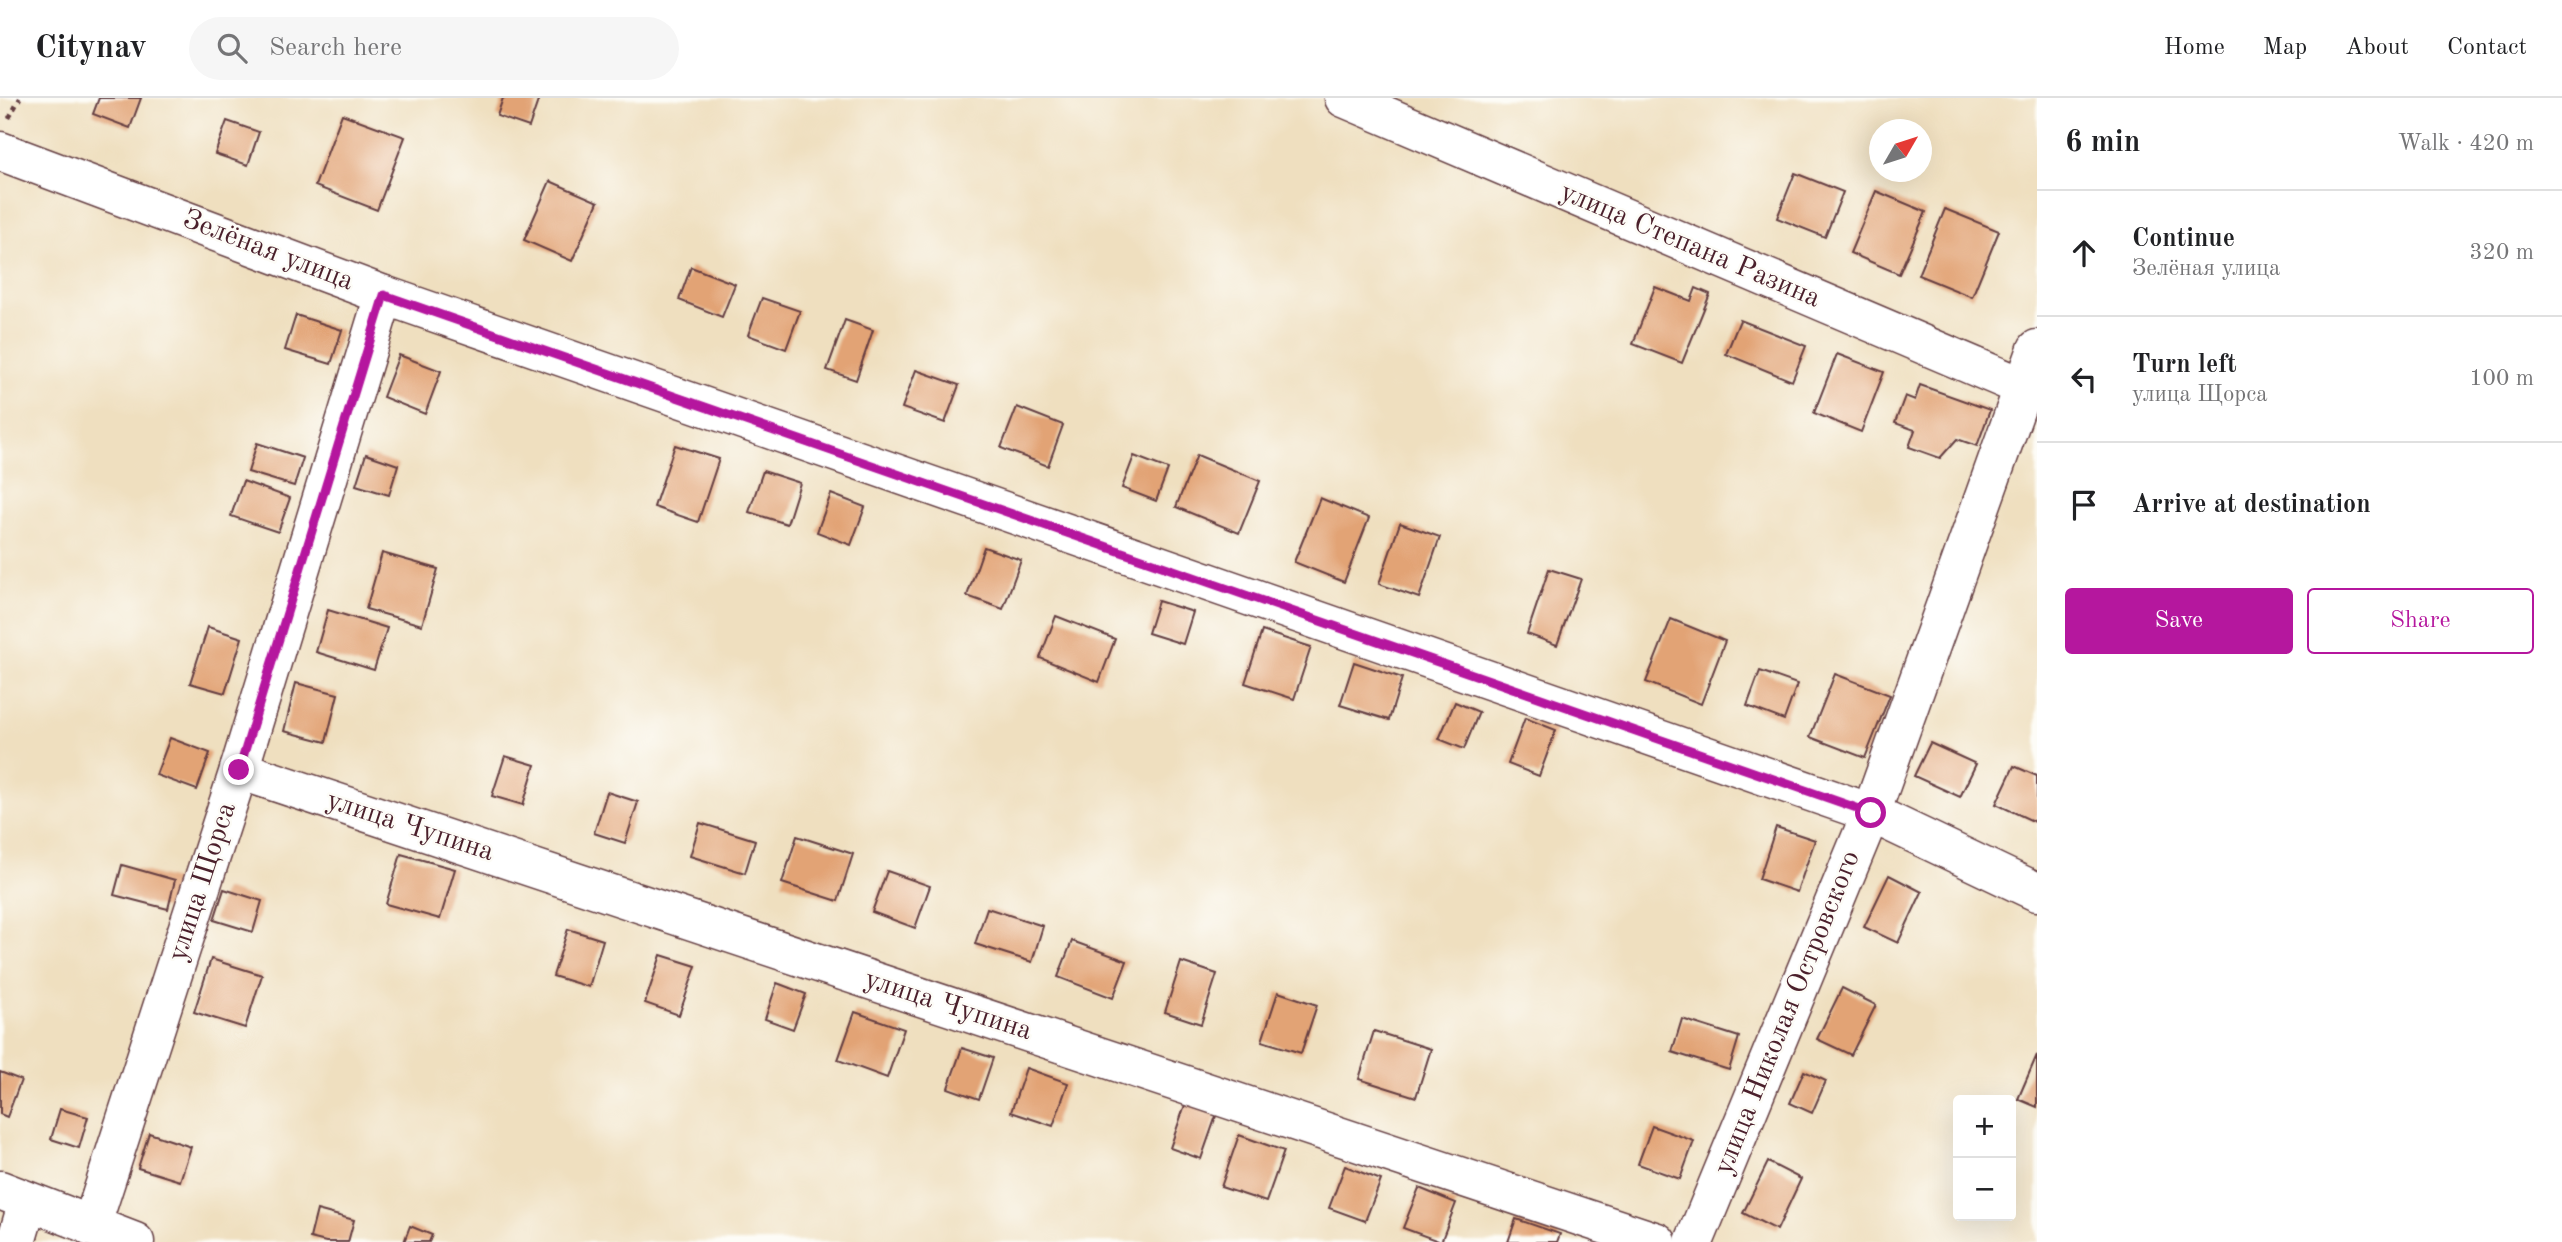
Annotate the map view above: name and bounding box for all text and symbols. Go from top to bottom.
search box [189,17,679,80]
icon: search [213,29,251,67]
text: Citynav [35,32,147,65]
text: Search here [269,35,402,61]
text: Home [2164,36,2225,60]
text: Map [2263,36,2307,60]
text: About [2345,36,2409,60]
text: Contact [2447,36,2527,60]
north arrow [1869,119,1932,182]
text: 6 min [2065,128,2140,158]
text: Walk · 420 m [2398,132,2534,155]
street label: улица Степана Разина [1556,178,1824,314]
street label: Зелёная улица [179,206,357,296]
text: Continue [2132,226,2235,252]
icon: ahead [2065,234,2103,272]
text: 320 m [2469,241,2534,264]
text: Зелёная улица [2132,257,2280,280]
text: Turn left [2132,352,2237,378]
icon: left [2065,360,2103,398]
text: 100 m [2469,367,2534,390]
text: улица Щорса [2132,383,2268,406]
icon: arrive [2065,486,2103,524]
text: Arrive at destination [2132,492,2371,518]
button: Save [2065,588,2293,654]
button: Share [2307,588,2534,654]
route end [223,754,254,785]
street label: улица Чупина [323,787,497,867]
route start [1855,797,1886,828]
street label: улица Щорса [164,799,242,965]
street label: улица Николая Островского [1710,847,1866,1179]
street label: улица Чупина [861,966,1035,1046]
map controls [1953,1095,2016,1221]
button: + [1953,1095,2016,1158]
button: − [1953,1158,2016,1221]

